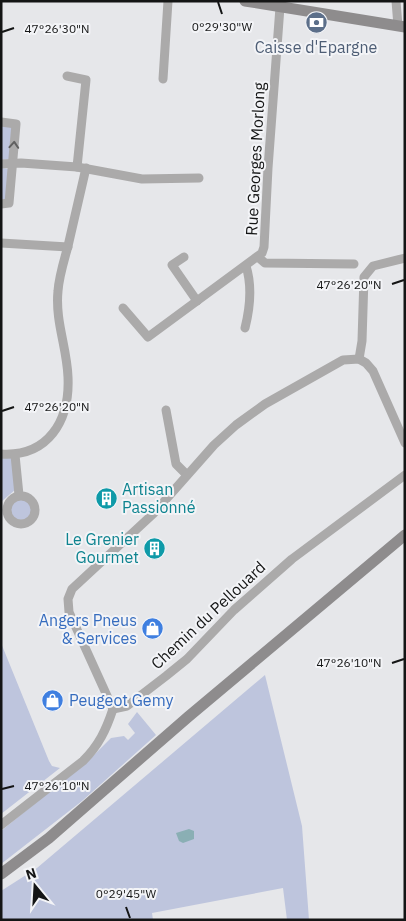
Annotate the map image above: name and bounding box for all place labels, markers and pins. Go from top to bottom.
bank icon: Caisse d'Epargne [304,11,328,35]
place label: Caisse d'Epargne [255,37,378,57]
place label: Artisan Passionné [122,479,196,517]
building icon: Artisan Passionné [94,486,118,510]
place label: Le Grenier Gourmet [65,529,139,567]
building icon: Le Grenier Gourmet [143,536,167,560]
place label: Angers Pneus & Services [39,610,137,648]
shop icon: Angers Pneus & Services [141,617,165,641]
shop icon: Peugeot Gemy [41,688,65,712]
place label: Peugeot Gemy [69,690,173,710]

